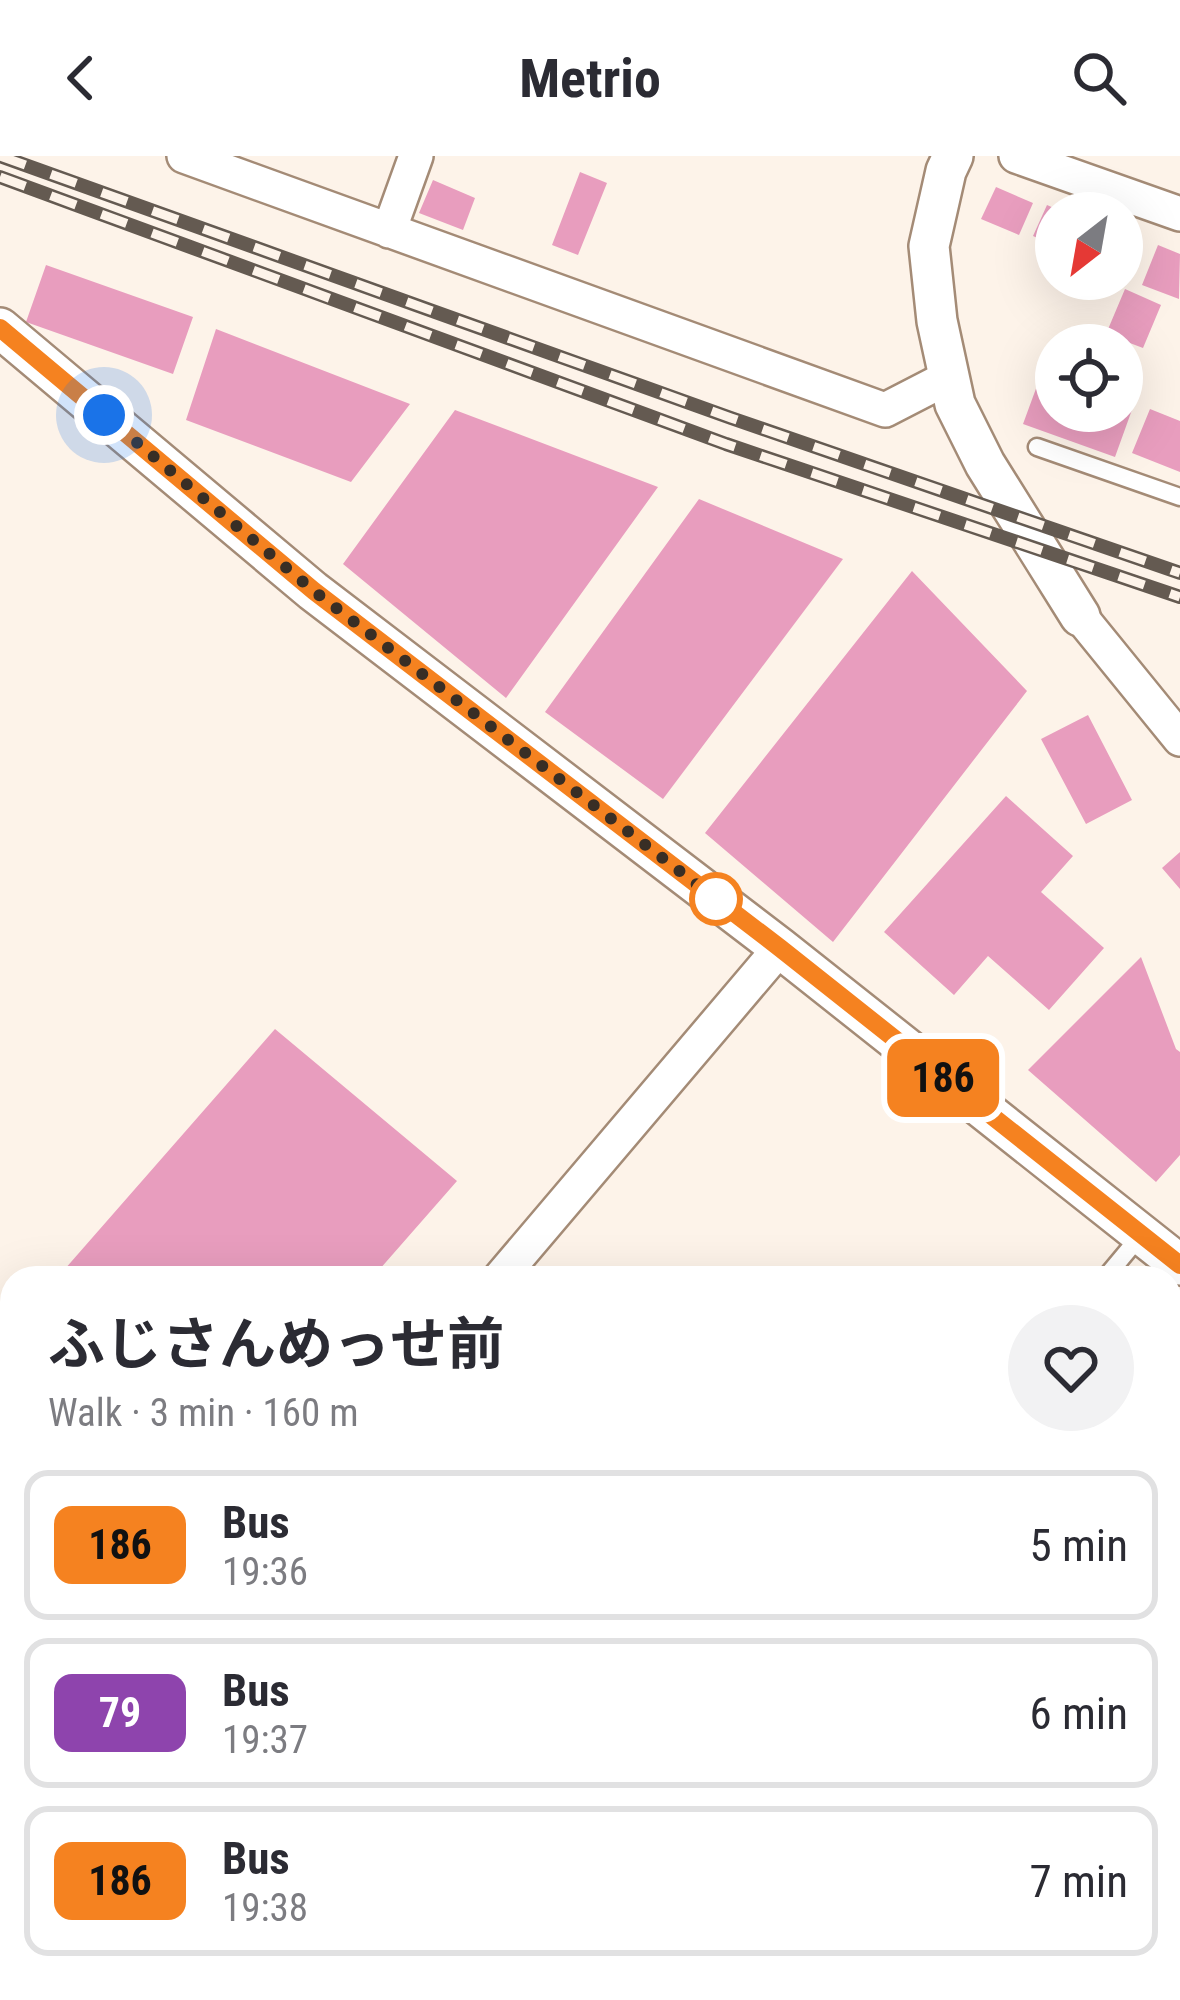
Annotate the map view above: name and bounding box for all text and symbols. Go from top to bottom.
icon: back [48,45,114,111]
icon: search [1066,45,1132,111]
text: Metrio [519,47,661,110]
north arrow [1035,192,1143,300]
map controls [1035,192,1143,432]
button: locate [1035,324,1143,432]
your location [74,385,134,445]
unlabelled marker [691,874,741,924]
line badge: 186 [874,1039,1012,1117]
text: 186 [911,1053,975,1102]
button: heart [1008,1305,1134,1431]
text: ふじさんめっせ前 [48,1311,504,1378]
text: Walk · 3 min · 160 m [48,1390,359,1436]
text: Bus [222,1496,290,1549]
text: 5 min [1029,1519,1128,1572]
text: 186 [88,1520,152,1569]
text: 19:36 [222,1549,308,1595]
text: Bus [222,1664,290,1717]
text: 6 min [1029,1687,1128,1740]
text: 79 [99,1688,141,1737]
text: 19:37 [222,1717,308,1763]
text: Bus [222,1832,290,1885]
text: 7 min [1029,1855,1128,1908]
text: 186 [88,1856,152,1905]
text: 19:38 [222,1885,308,1931]

